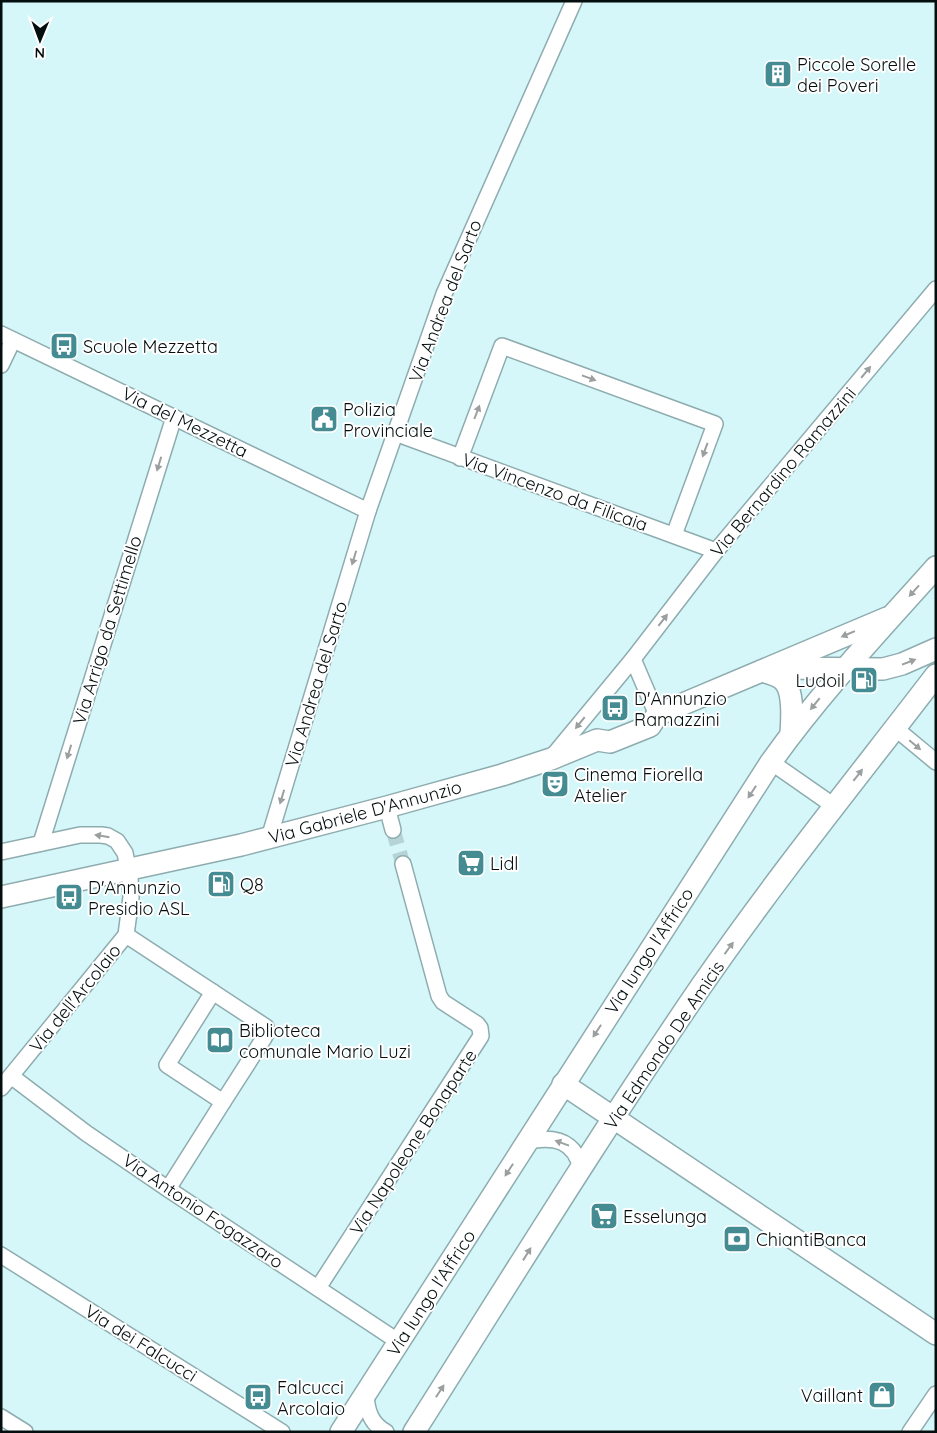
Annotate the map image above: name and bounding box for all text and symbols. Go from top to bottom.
north arrow [15,15,65,65]
text: N [34,44,45,62]
place label: Piccole Sorelle dei Poveri [797,53,916,97]
building icon: Piccole Sorelle dei Poveri [763,59,793,89]
street label: Via Andrea del Sarto [403,217,487,385]
bus stop icon: Scuole Mezzetta [49,331,79,361]
place label: Scuole Mezzetta [83,335,218,358]
one-way arrow [860,366,871,379]
one-way arrow [582,374,597,382]
street label: Via del Mezzetta [118,382,252,462]
street label: Via Bernardino Ramazzini [705,382,861,562]
place label: Polizia Provinciale [343,398,433,442]
public building icon: Polizia Provinciale [309,404,339,434]
one-way arrow [473,404,481,419]
one-way arrow [701,443,709,458]
street label: Via Vincenzo da Filicaia [459,448,651,536]
one-way arrow [155,456,163,471]
street label: Via Arrigo da Settimello [67,533,147,727]
one-way arrow [349,550,357,565]
one-way arrow [908,585,920,597]
street label: Via Andrea del Sarto [280,598,352,770]
one-way arrow [658,613,668,627]
one-way arrow [841,631,855,639]
one-way arrow [902,658,917,666]
fuel station icon: Ludoil [849,665,879,695]
place label: Ludoil [795,669,845,692]
place label: D'Annunzio Ramazzini [634,687,727,731]
bus stop icon: D'Annunzio Ramazzini [600,693,630,723]
one-way arrow [809,698,820,711]
one-way arrow [575,717,586,730]
one-way arrow [909,739,922,750]
one-way arrow [65,745,73,760]
place label: Cinema Fiorella Atelier [574,763,703,807]
one-way arrow [853,768,863,782]
theatre icon: Cinema Fiorella Atelier [540,769,570,799]
street label: Via Gabriele D'Annunzio [266,775,464,849]
one-way arrow [747,785,757,799]
one-way arrow [277,790,285,805]
one-way arrow [94,832,110,840]
supermarket icon: Lidl [456,848,486,878]
place label: Lidl [490,852,518,875]
fuel station icon: Q8 [206,869,236,899]
place label: Q8 [240,873,264,896]
place label: D'Annunzio Presidio ASL [88,876,190,920]
bus stop icon: D'Annunzio Presidio ASL [54,882,84,912]
street label: Via lungo l'Affrico [600,883,698,1019]
street label: Via dell'Arcolaio [24,939,126,1057]
one-way arrow [724,941,734,955]
street label: Via Edmondo De Amicis [599,956,729,1134]
place label: Biblioteca comunale Mario Luzi [239,1019,411,1063]
library icon: Biblioteca comunale Mario Luzi [205,1025,235,1055]
one-way arrow [593,1025,602,1038]
street label: Via Napoleone Bonaparte [344,1045,482,1239]
one-way arrow [554,1139,569,1147]
street label: Via Antonio Fogazzaro [118,1149,288,1273]
one-way arrow [505,1163,514,1176]
supermarket icon: Esselunga [589,1201,619,1231]
place label: Esselunga [623,1205,707,1228]
bank icon: ChiantiBanca [722,1224,752,1254]
street label: Via lungo l'Affrico [382,1225,480,1361]
place label: ChiantiBanca [756,1228,866,1251]
one-way arrow [523,1247,532,1260]
street label: Via dei Falcucci [81,1299,201,1387]
place label: Falcucci Arcolaio [277,1376,345,1420]
shop icon: Vaillant [867,1380,897,1410]
bus stop icon: Falcucci Arcolaio [243,1382,273,1412]
one-way arrow [435,1384,445,1397]
place label: Vaillant [801,1384,863,1407]

